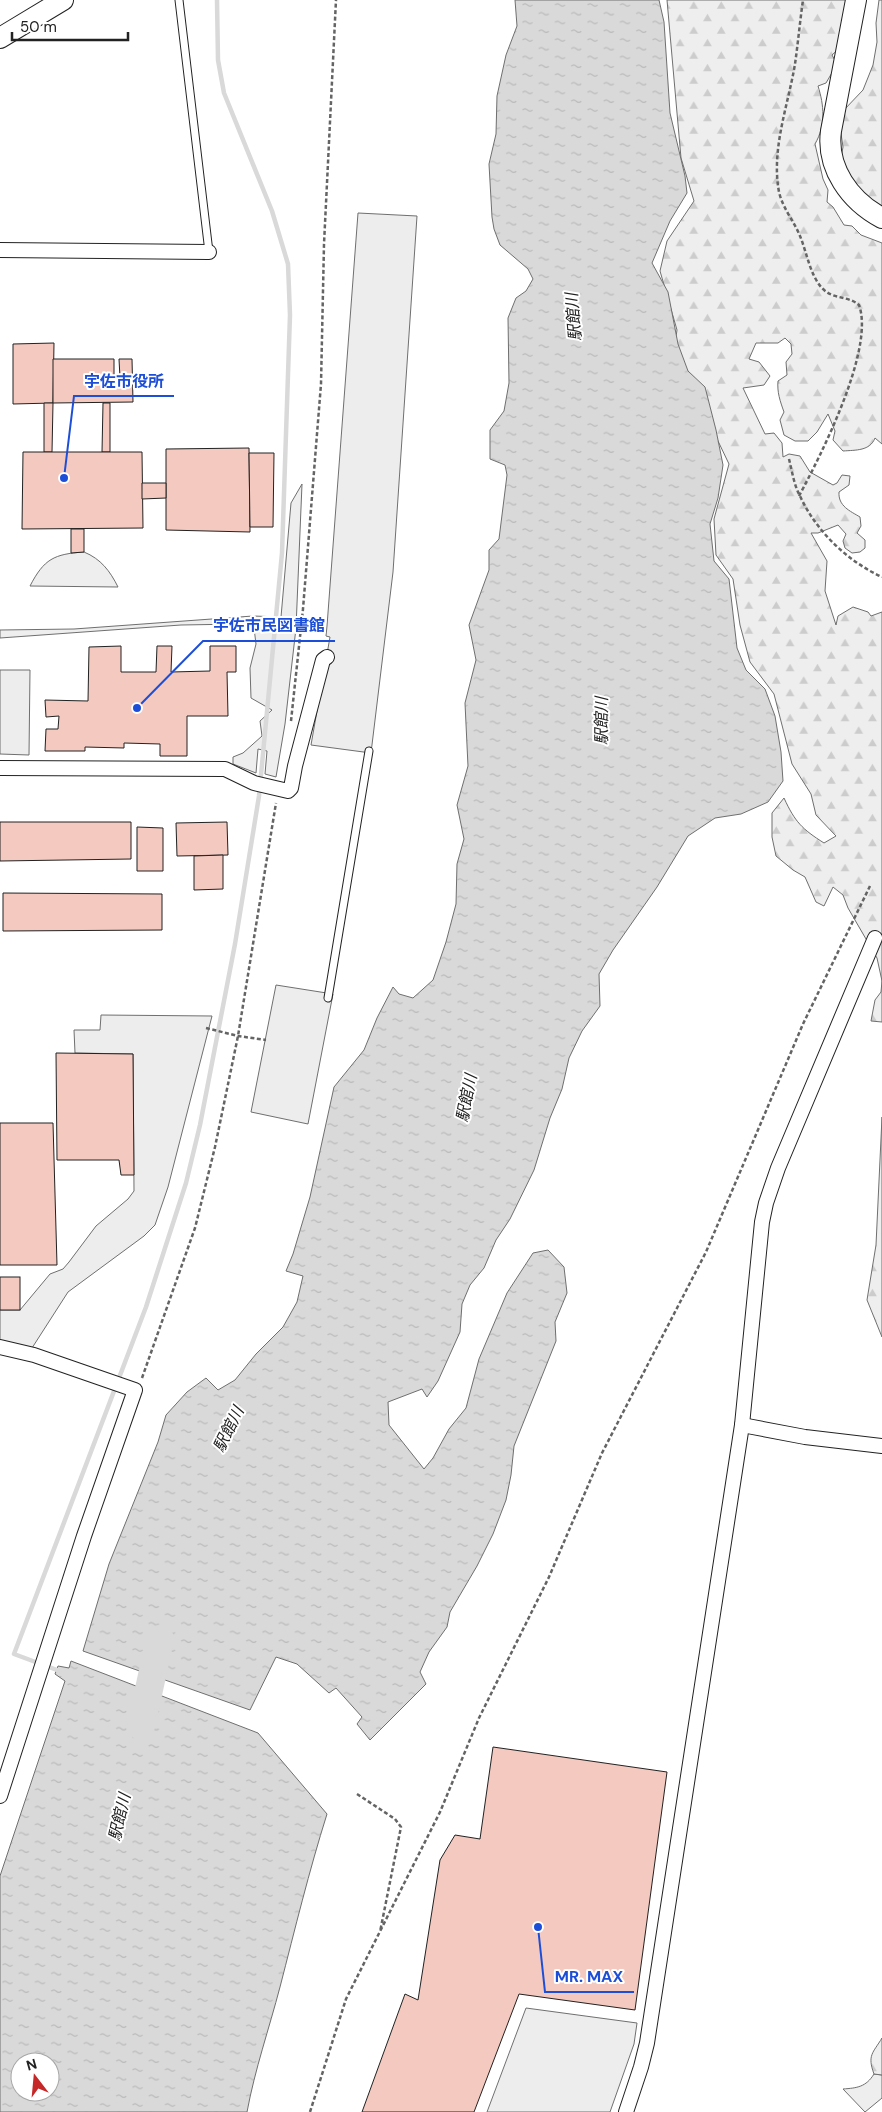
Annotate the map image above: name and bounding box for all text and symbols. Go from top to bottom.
scale bar [12,10,129,42]
text: 50 m [20,17,57,37]
water label: 駅館川 [561,290,586,342]
callout: 宇佐市役所 [74,365,174,396]
text: 宇佐市役所 [84,371,164,392]
callout: 宇佐市民図書館 [203,610,335,641]
text: 宇佐市民図書館 [213,615,325,636]
water label: 駅館川 [591,695,612,745]
water label: 駅館川 [452,1071,482,1124]
water label: 駅館川 [208,1401,249,1455]
water label: 駅館川 [104,1789,136,1843]
callout: MR. MAX [545,1961,634,1992]
text: MR. MAX [555,1966,623,1987]
north arrow [10,2052,60,2102]
text: N [24,2054,39,2075]

